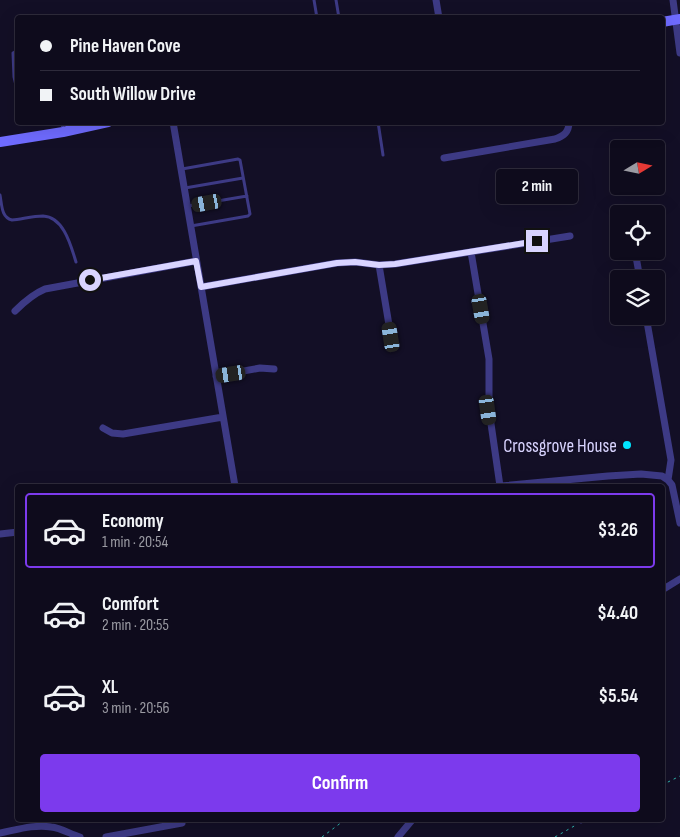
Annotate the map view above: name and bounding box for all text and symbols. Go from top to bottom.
text: Pine Haven Cove [70,35,181,58]
text: South Willow Drive [70,83,196,106]
north arrow [610,140,665,195]
map controls [610,140,665,325]
callout: 2 min [496,168,578,204]
text: 2 min [522,177,552,196]
car [190,193,223,213]
button: locate [610,205,665,260]
route end [526,230,548,252]
route start [79,269,101,291]
button: layers [610,270,665,325]
car [471,293,490,325]
car [381,321,400,353]
car [215,364,246,384]
car [478,394,497,426]
place label: Crossgrove House [503,435,617,458]
marker: Crossgrove House [621,439,633,451]
icon: car [42,508,87,553]
text: Economy [102,510,164,533]
text: $3.26 [598,519,638,542]
text: 1 min · 20:54 [102,533,168,552]
icon: car [42,591,87,636]
text: Comfort [102,593,159,616]
text: $4.40 [597,602,638,625]
text: 2 min · 20:55 [102,616,169,635]
icon: car [42,674,87,719]
text: XL [102,676,118,699]
text: $5.54 [598,685,638,708]
text: 3 min · 20:56 [102,699,170,718]
button: Confirm [40,754,640,812]

